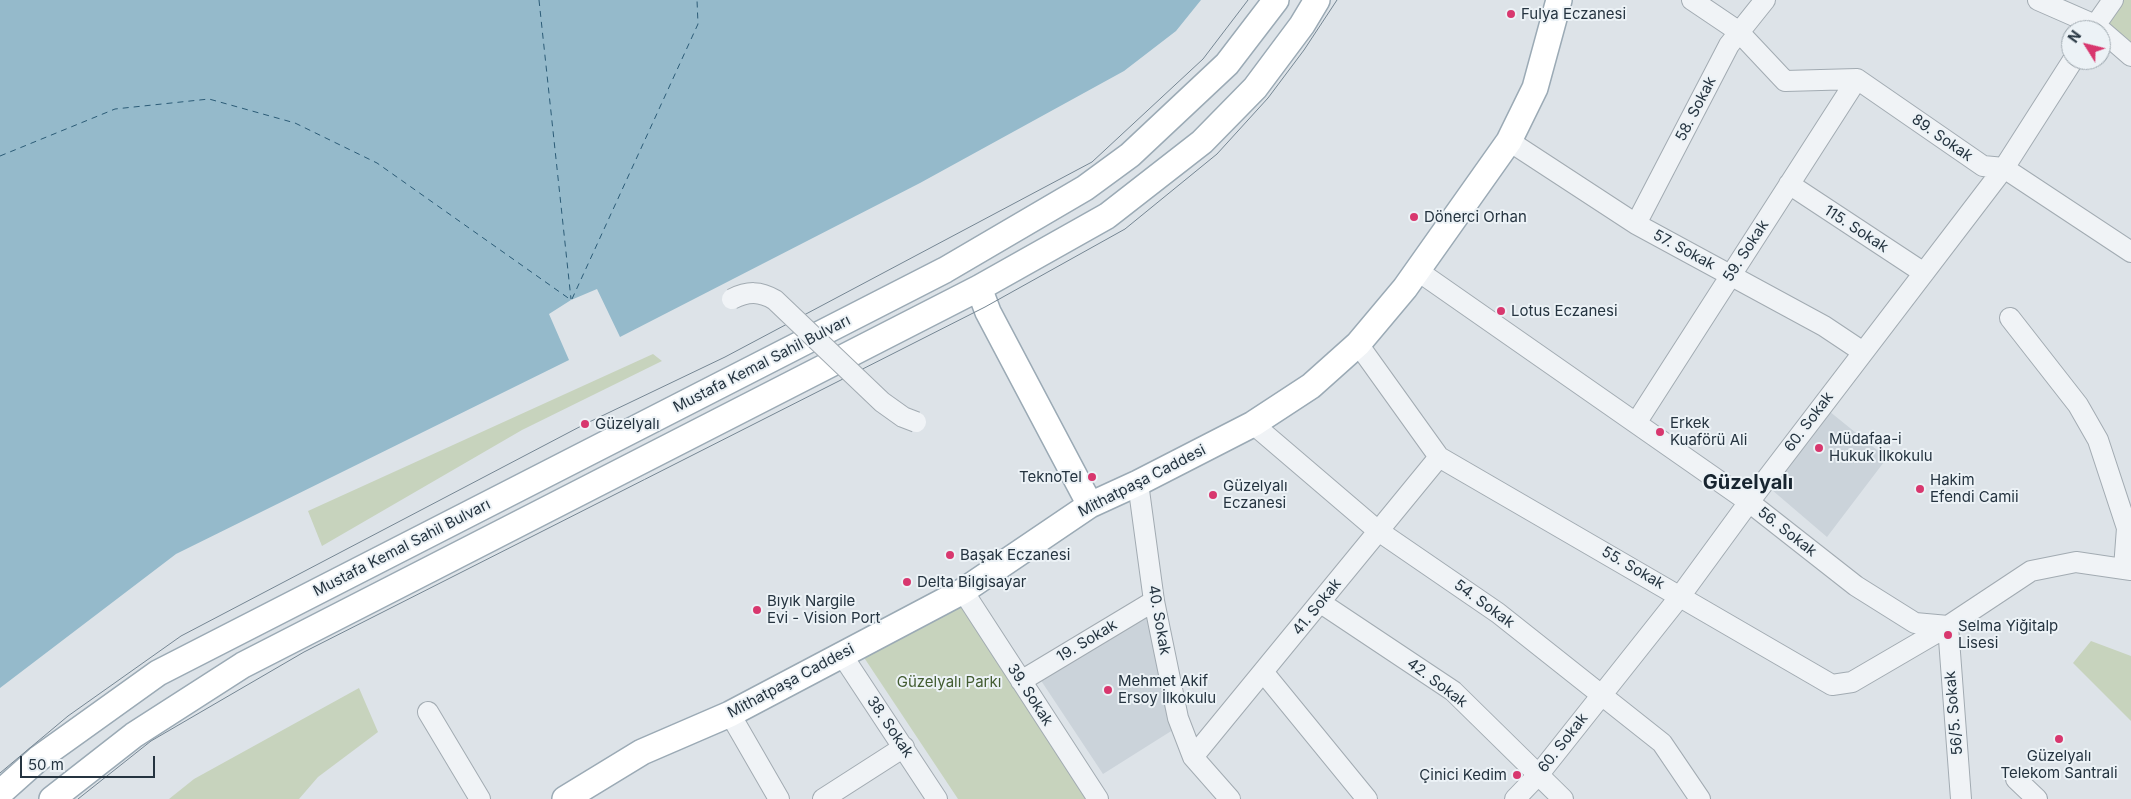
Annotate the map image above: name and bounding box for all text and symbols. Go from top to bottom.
place label: Fulya Eczanesi [1521,5,1626,23]
marker: Fulya Eczanesi [1505,8,1517,20]
north arrow [2061,20,2111,70]
text: N [2064,27,2084,46]
street label: 58. Sokak [1672,74,1720,144]
street label: 89. Sokak [1908,110,1976,166]
street label: 115. Sokak [1821,202,1891,256]
place label: Dönerci Orhan [1424,208,1527,226]
marker: Dönerci Orhan [1408,211,1420,223]
street label: 59. Sokak [1719,217,1773,285]
street label: 57. Sokak [1650,226,1718,274]
place label: Lotus Eczanesi [1511,302,1618,320]
marker: Lotus Eczanesi [1495,305,1507,317]
street label: Mustafa Kemal Sahil Bulvarı [670,311,854,417]
street label: 60. Sokak [1781,388,1837,456]
place label: Erkek Kuaförü Ali [1670,414,1747,449]
place label: Güzelyalı [595,415,660,433]
marker: Güzelyalı [579,418,591,430]
marker: Erkek Kuaförü Ali [1654,426,1666,438]
place label: Müdafaa-i Hukuk İlkokulu [1829,430,1933,465]
street label: Mithatpaşa Caddesi [1075,441,1209,521]
marker: Müdafaa-i Hukuk İlkokulu [1813,442,1825,454]
place label: TeknoTel [1019,468,1082,486]
marker: TeknoTel [1086,471,1098,483]
district label: Güzelyalı [1703,471,1793,495]
place label: Hakim Efendi Camii [1930,471,2019,506]
place label: Güzelyalı Eczanesi [1223,477,1288,512]
marker: Hakim Efendi Camii [1914,483,1926,495]
marker: Güzelyalı Eczanesi [1207,489,1219,501]
street label: Mustafa Kemal Sahil Bulvarı [310,495,494,601]
street label: 56. Sokak [1754,503,1820,561]
street label: 55. Sokak [1598,543,1668,593]
place label: Başak Eczanesi [960,546,1070,564]
marker: Başak Eczanesi [944,549,956,561]
place label: Delta Bilgisayar [917,573,1027,591]
street label: 41. Sokak [1289,575,1345,639]
marker: Delta Bilgisayar [901,576,913,588]
street label: 54. Sokak [1450,576,1518,632]
street label: 40. Sokak [1144,584,1174,656]
place label: Bıyık Nargile Evi - Vision Port [767,592,880,627]
marker: Bıyık Nargile Evi - Vision Port [751,604,763,616]
street label: 19. Sokak [1054,616,1120,666]
place label: Selma Yiğitalp Lisesi [1958,617,2058,652]
marker: Selma Yiğitalp Lisesi [1942,629,1954,641]
street label: Mithatpaşa Caddesi [725,640,857,722]
street label: 42. Sokak [1403,654,1471,712]
street label: 39. Sokak [1003,661,1057,729]
street label: 56/5. Sokak [1941,670,1967,756]
place label: Mehmet Akif Ersoy İlkokulu [1118,672,1216,707]
park label: Güzelyalı Parkı [897,673,1001,691]
marker: Mehmet Akif Ersoy İlkokulu [1102,684,1114,696]
street label: 38. Sokak [863,693,917,761]
street label: 60. Sokak [1534,710,1592,776]
marker: Güzelyalı Telekom Santrali [2053,733,2065,745]
scale bar [22,746,158,778]
place label: Güzelyalı Telekom Santrali [2000,747,2118,782]
text: 50 m [28,755,64,774]
place label: Çinici Kedim [1419,766,1507,784]
marker: Çinici Kedim [1511,769,1523,781]

